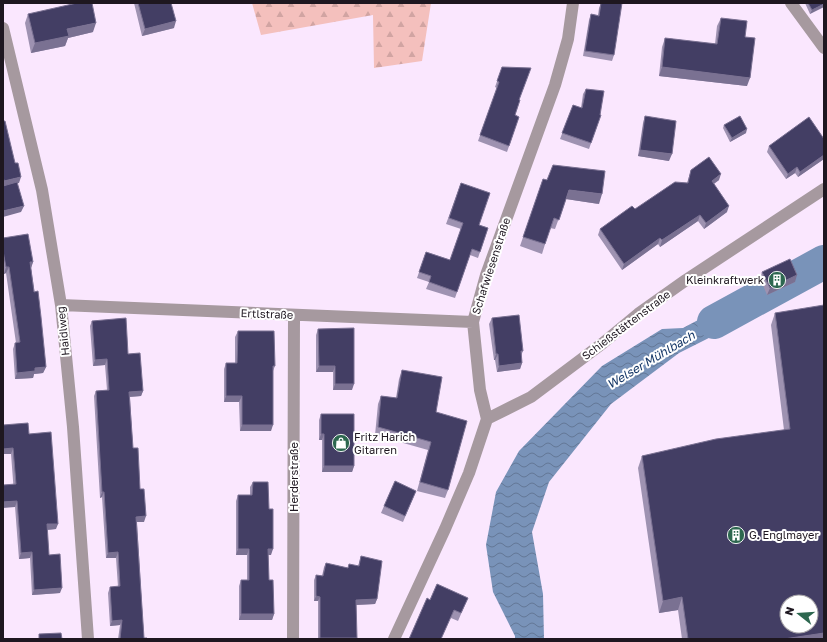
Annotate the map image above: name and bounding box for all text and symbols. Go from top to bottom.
street label: Schafwiesenstraße [469,216,512,316]
building icon: Kleinkraftwerk [767,270,787,290]
place label: Kleinkraftwerk [686,273,764,286]
street label: Schießstättenstraße [579,287,672,362]
street label: Haidlweg [53,306,72,356]
street label: Ertlstraße [241,306,293,321]
water label: Welser Mühlbach [604,327,698,392]
place label: Fritz Harich Gitarren [354,430,415,456]
shop icon: Fritz Harich Gitarren [331,433,351,453]
street label: Herderstraße [287,442,300,512]
building icon: G. Englmayer [726,525,746,545]
place label: G. Englmayer [749,528,819,541]
north arrow [779,594,819,634]
text: N [782,605,796,617]

